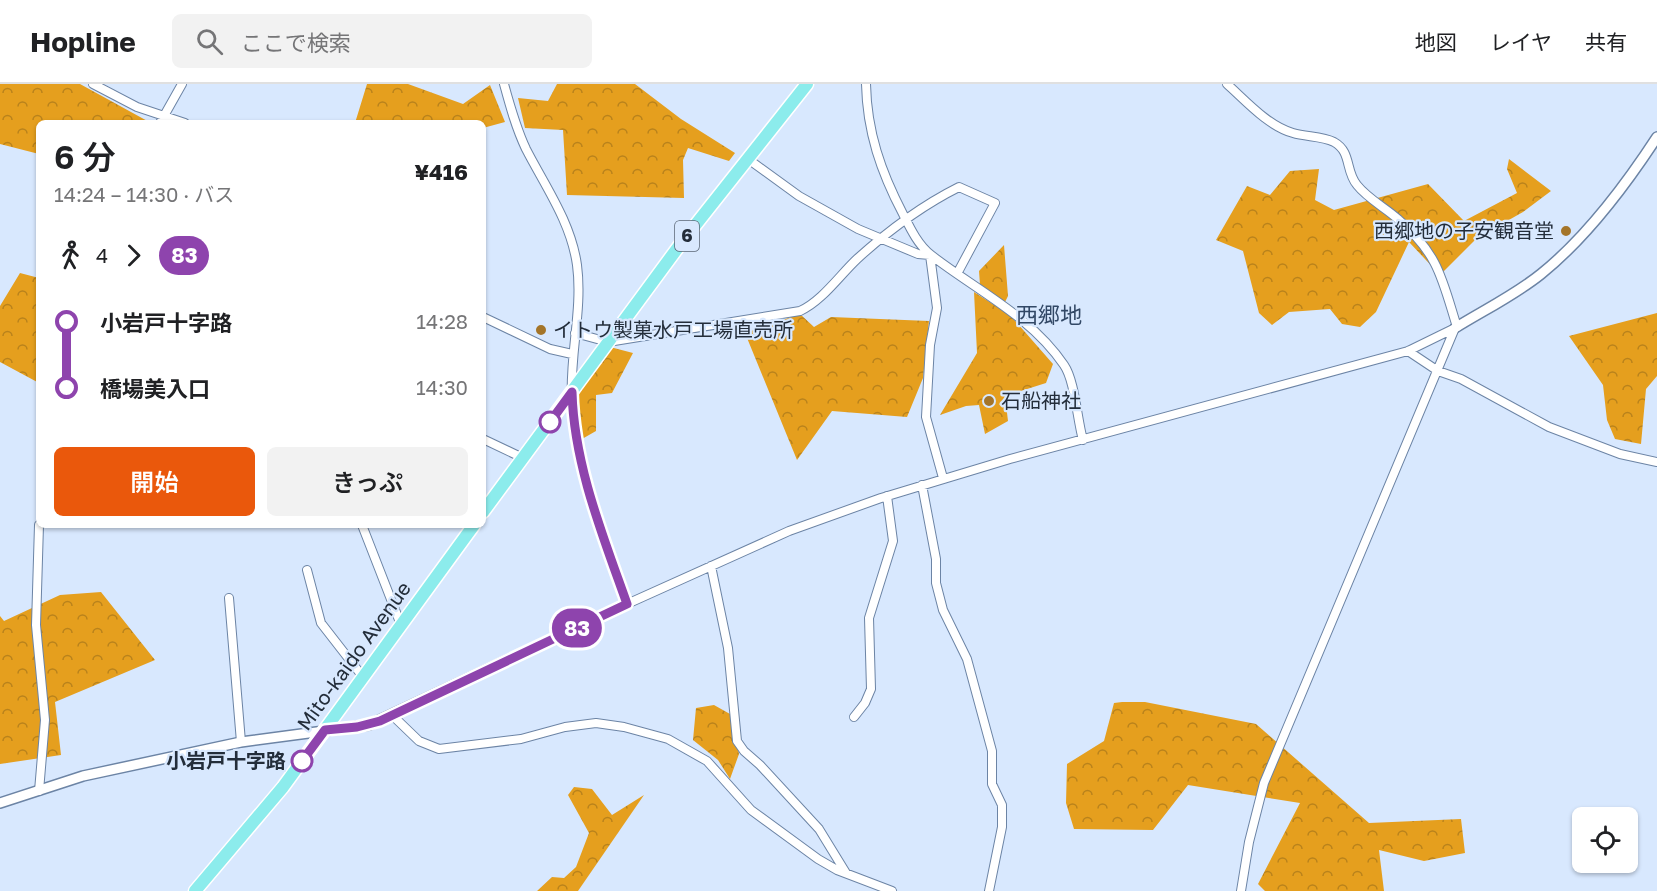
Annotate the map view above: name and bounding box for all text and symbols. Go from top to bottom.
search box [172,14,592,68]
text: Hopline [30,25,136,58]
icon: search [193,25,226,58]
text: ここで検索 [241,29,351,56]
text: 地図 [1415,29,1457,55]
text: レイヤ [1490,29,1552,55]
text: 共有 [1585,29,1627,55]
text: 6 分 [54,137,116,176]
text: ¥416 [414,158,468,185]
text: 14:24 – 14:30 · バス [54,182,234,206]
place label: 西郷地の子安観音堂 [1374,218,1554,242]
road number: 6 [675,221,699,251]
marker: 西郷地の子安観音堂 [1559,224,1573,238]
icon: walk [54,239,87,272]
icon: forward [117,239,150,272]
text: 83 [171,242,197,268]
text: 4 [96,243,108,267]
district label: 西郷地 [1016,301,1082,328]
text: 小岩戸十字路 [100,309,232,336]
text: 14:28 [416,309,468,333]
place label: イトウ製菓水戸工場直売所 [553,317,793,341]
marker: イトウ製菓水戸工場直売所 [534,323,548,337]
text: 橋場美入口 [100,375,210,402]
text: 14:30 [416,375,468,399]
place label: 石船神社 [1001,388,1081,412]
marker: 石船神社 [982,394,996,408]
unlabelled marker [539,411,561,433]
button: 開始 [54,447,255,516]
button: きっぷ [267,447,468,516]
street label: Mito-kaido Avenue [291,576,415,734]
line badge: 83 [550,608,604,648]
text: 83 [564,615,590,641]
place label: 小岩戸十字路 [166,748,286,772]
marker: 小岩戸十字路 [291,750,313,772]
map controls [1572,807,1638,873]
button: locate [1572,807,1638,873]

